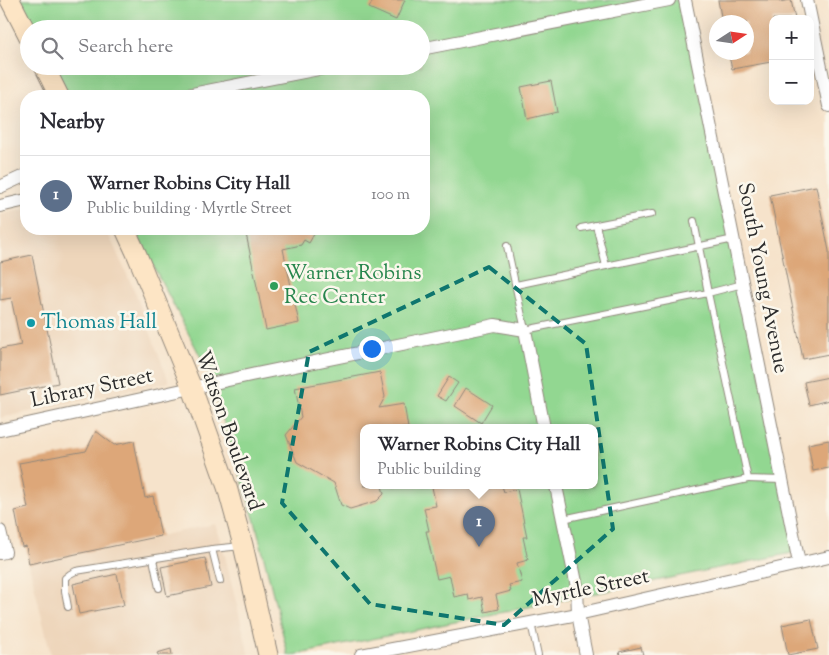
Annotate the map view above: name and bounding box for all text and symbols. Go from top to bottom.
north arrow [709,15,754,60]
map controls [769,15,814,105]
button: + [769,15,814,60]
search box [20,20,430,75]
icon: search [38,34,66,62]
text: Search here [78,34,173,61]
button: − [769,60,814,105]
text: Nearby [40,108,105,138]
text: Warner Robins City Hall [87,171,290,198]
street label: South Young Avenue [729,180,795,376]
text: 1 [53,184,59,207]
text: 100 m [371,184,410,207]
text: Public building · Myrtle Street [87,198,292,221]
place label: Warner Robins Rec Center [284,259,422,313]
marker: Warner Robins Rec Center [268,280,280,292]
place label: Thomas Hall [41,308,157,338]
marker: Thomas Hall [25,317,37,329]
your location [359,336,385,362]
street label: Watson Boulevard [187,347,269,515]
street label: Library Street [28,361,156,417]
popup [360,424,598,489]
text: Warner Robins City Hall [377,432,581,459]
text: Public building [377,459,481,482]
pin: 1 [463,506,495,547]
street label: Myrtle Street [530,562,652,616]

